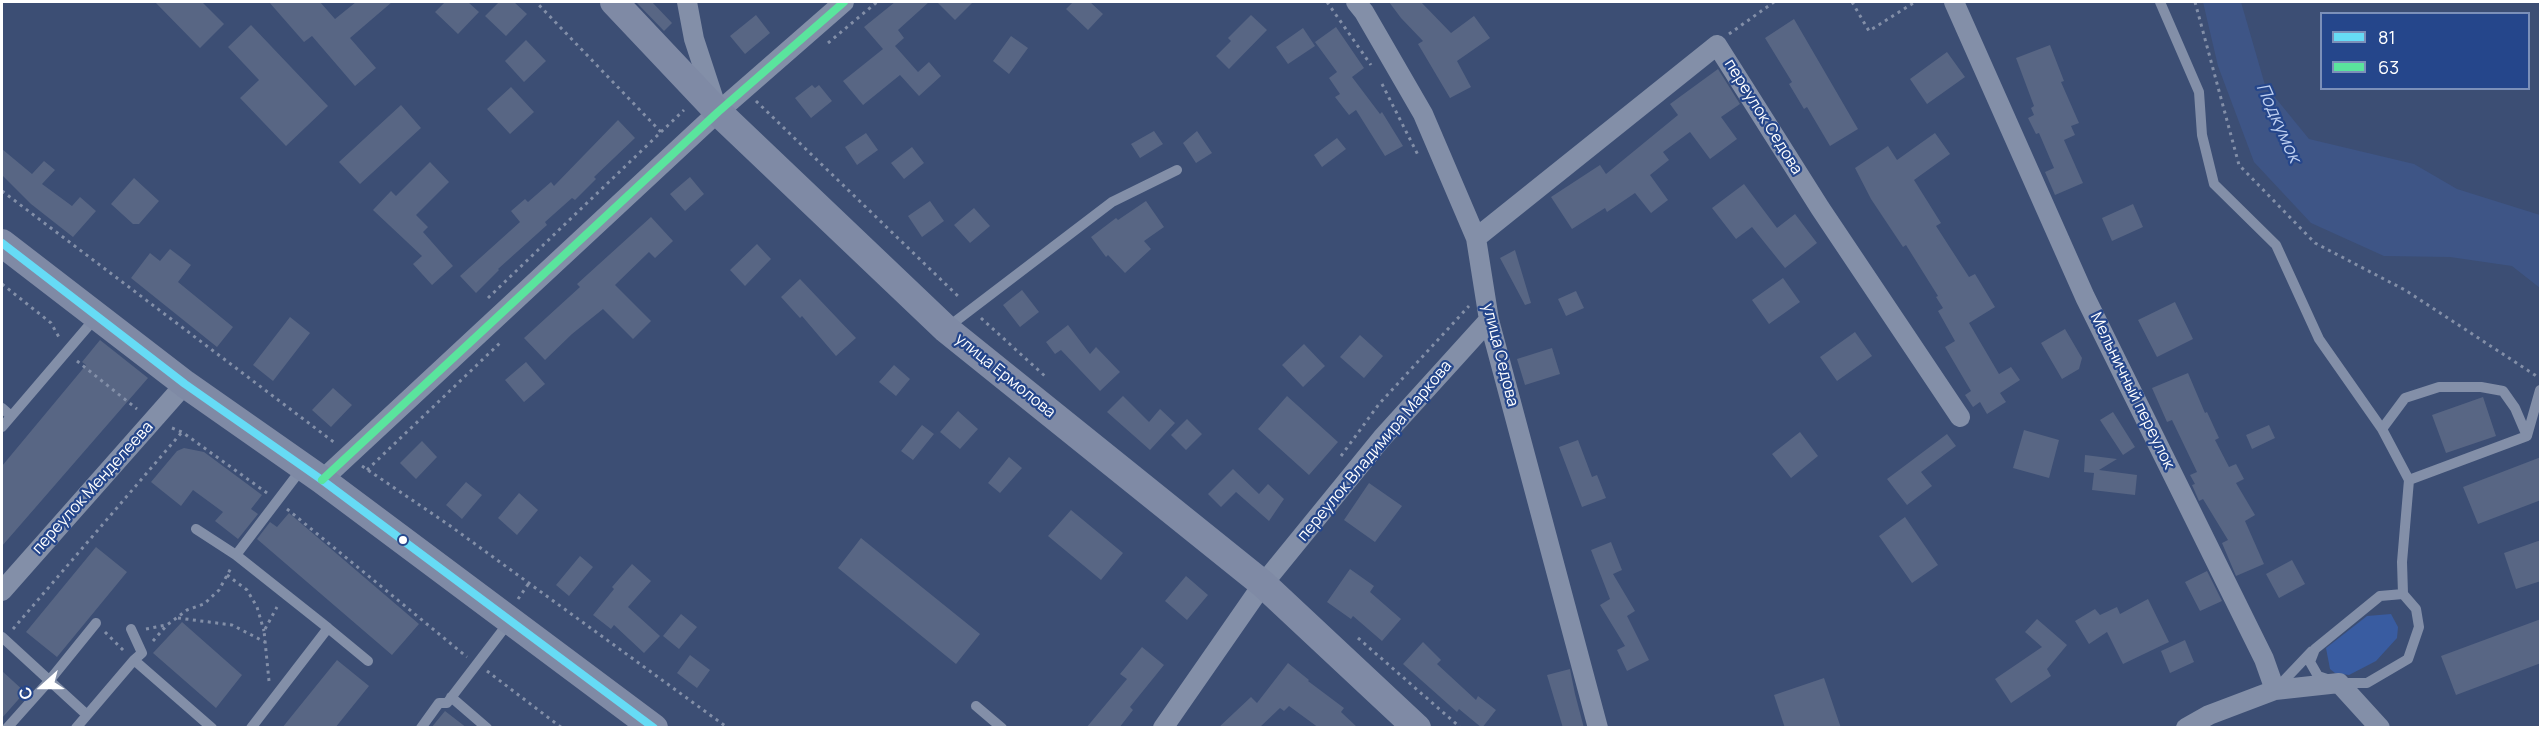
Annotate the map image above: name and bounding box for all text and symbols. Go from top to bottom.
legend [2320,12,2530,90]
text: 81 [2378,25,2395,49]
text: 63 [2378,55,2399,79]
street label: переулок Седова [1720,56,1806,178]
water label: Подкумок [2251,80,2305,166]
street label: улица Седова [1478,301,1522,409]
street label: Мельничный переулок [2086,310,2178,472]
street label: улица Ермолова [951,330,1059,422]
street label: переулок Владимира Маркова [1294,357,1456,545]
street label: переулок Менделеева [28,418,158,558]
unlabelled marker [397,534,409,546]
north arrow [12,657,72,717]
text: С [13,684,38,703]

